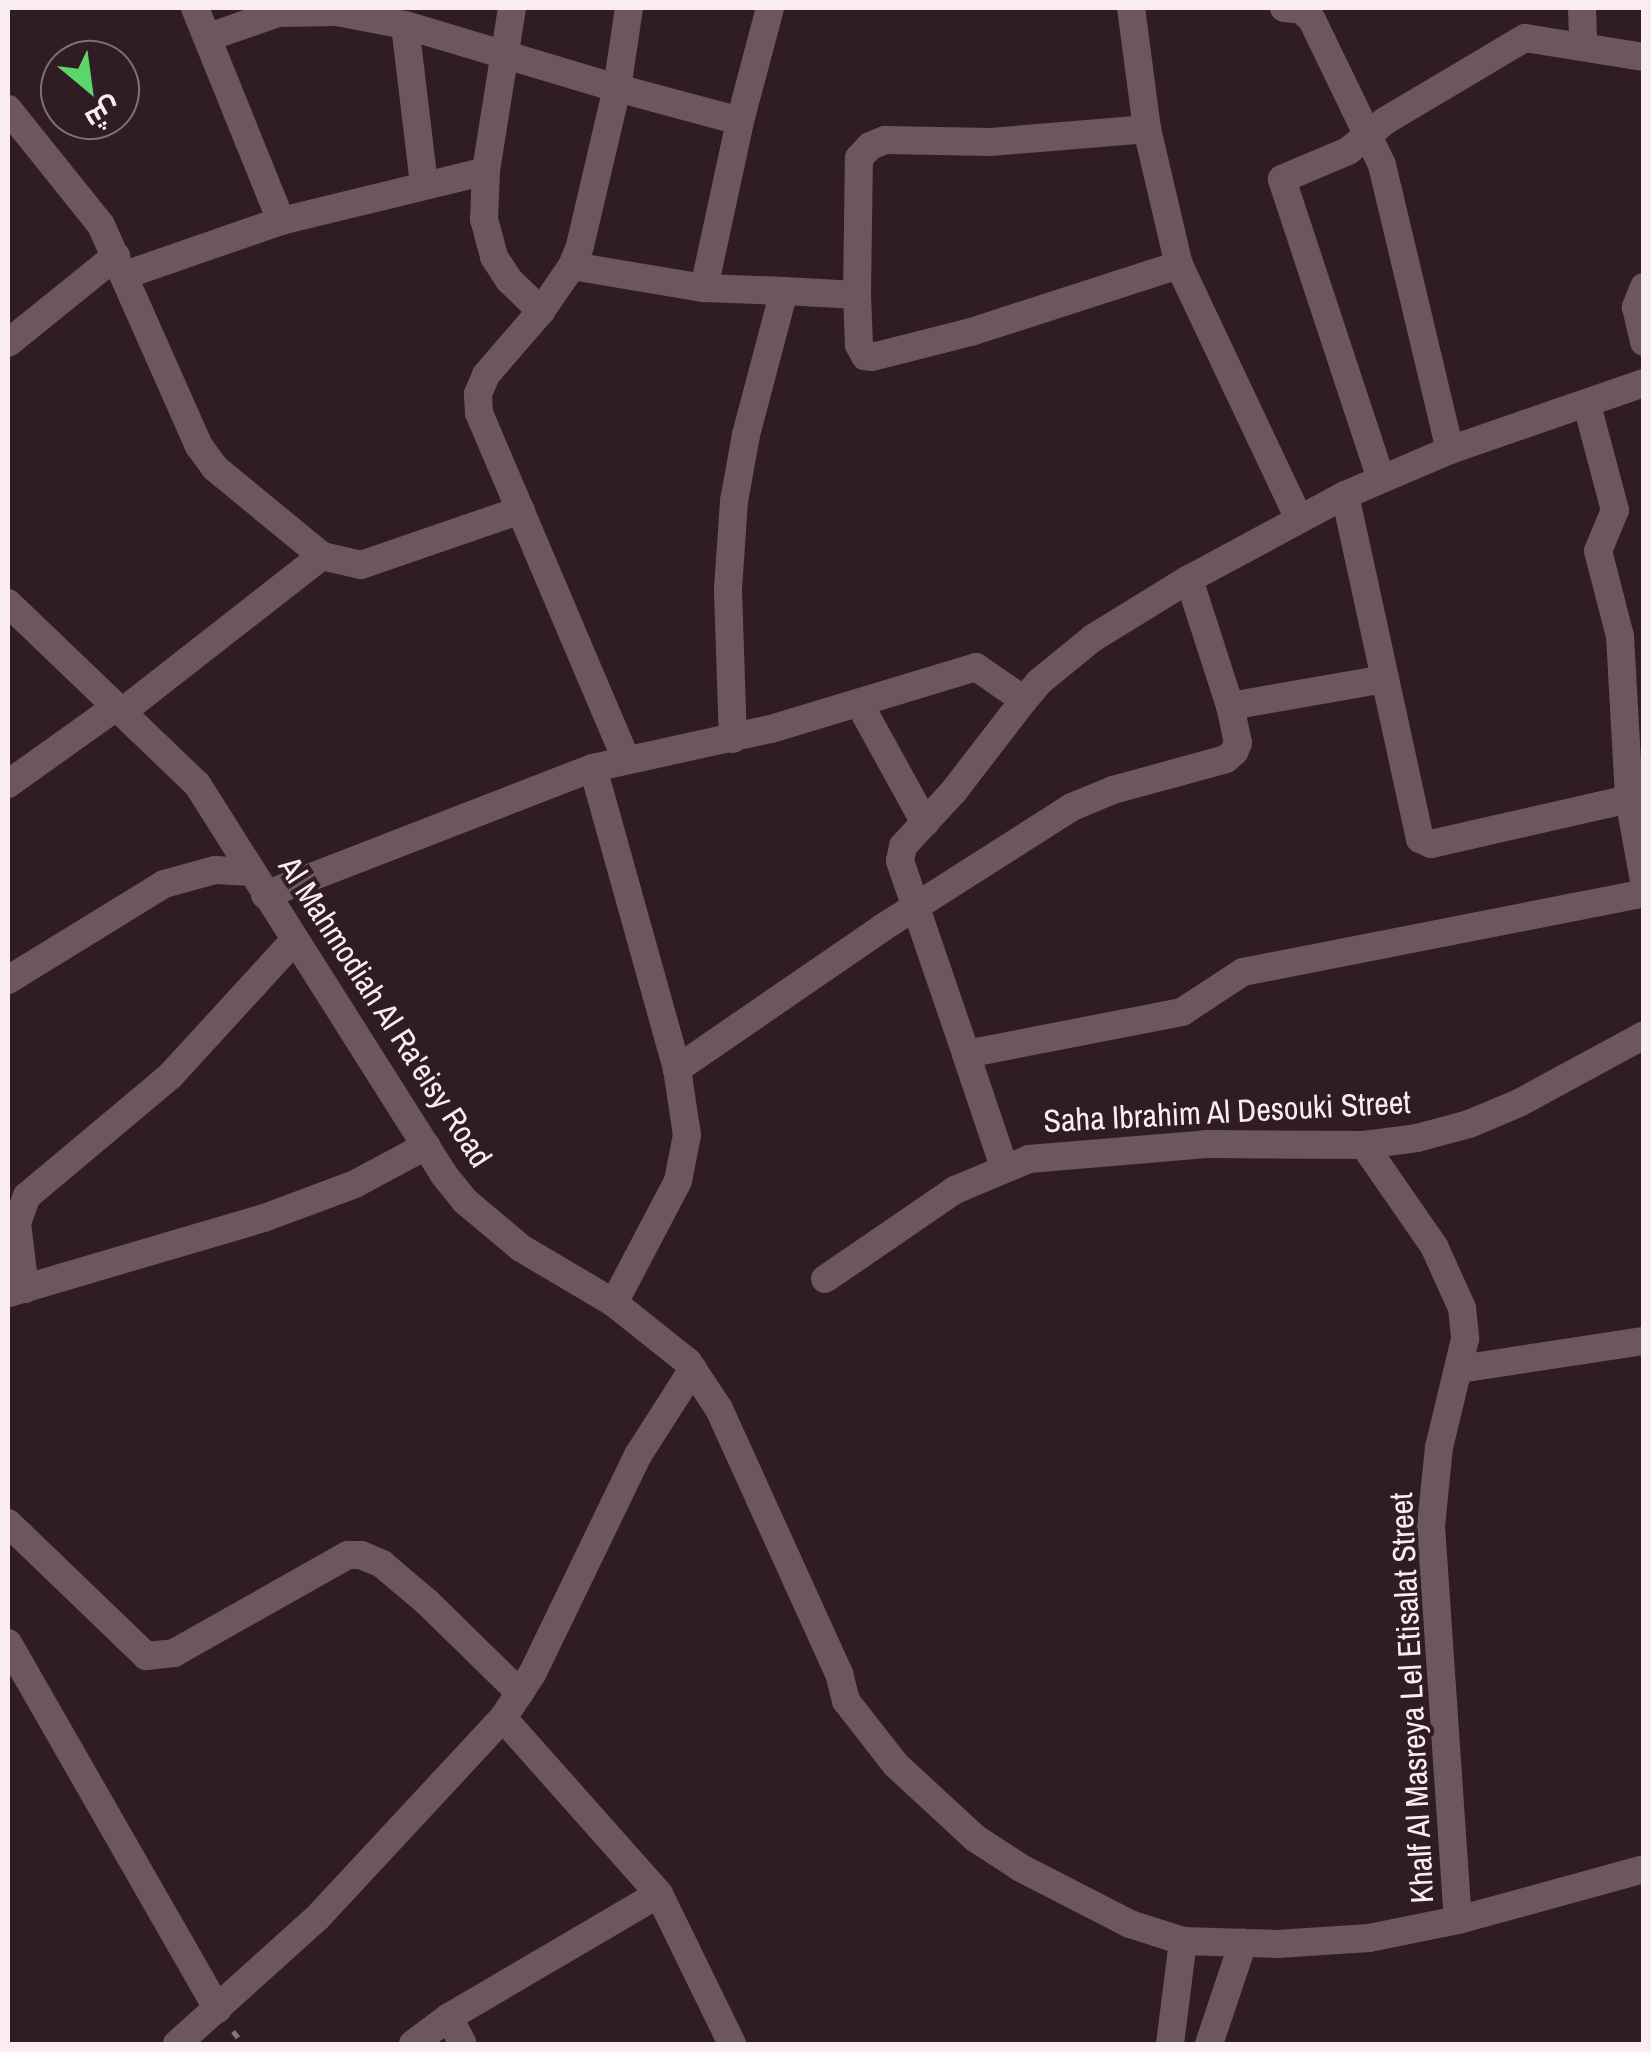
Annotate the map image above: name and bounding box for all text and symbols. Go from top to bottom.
north arrow [40,40,140,140]
text: ش [79,89,129,140]
street label: Al Mahmodiah Al Ra'eisy Road [270,849,500,1175]
street label: Saha Ibrahim Al Desouki Street [1042,1083,1412,1141]
street label: Khalf Al Masreya Lel Etisalat Street [1382,1491,1442,1905]

